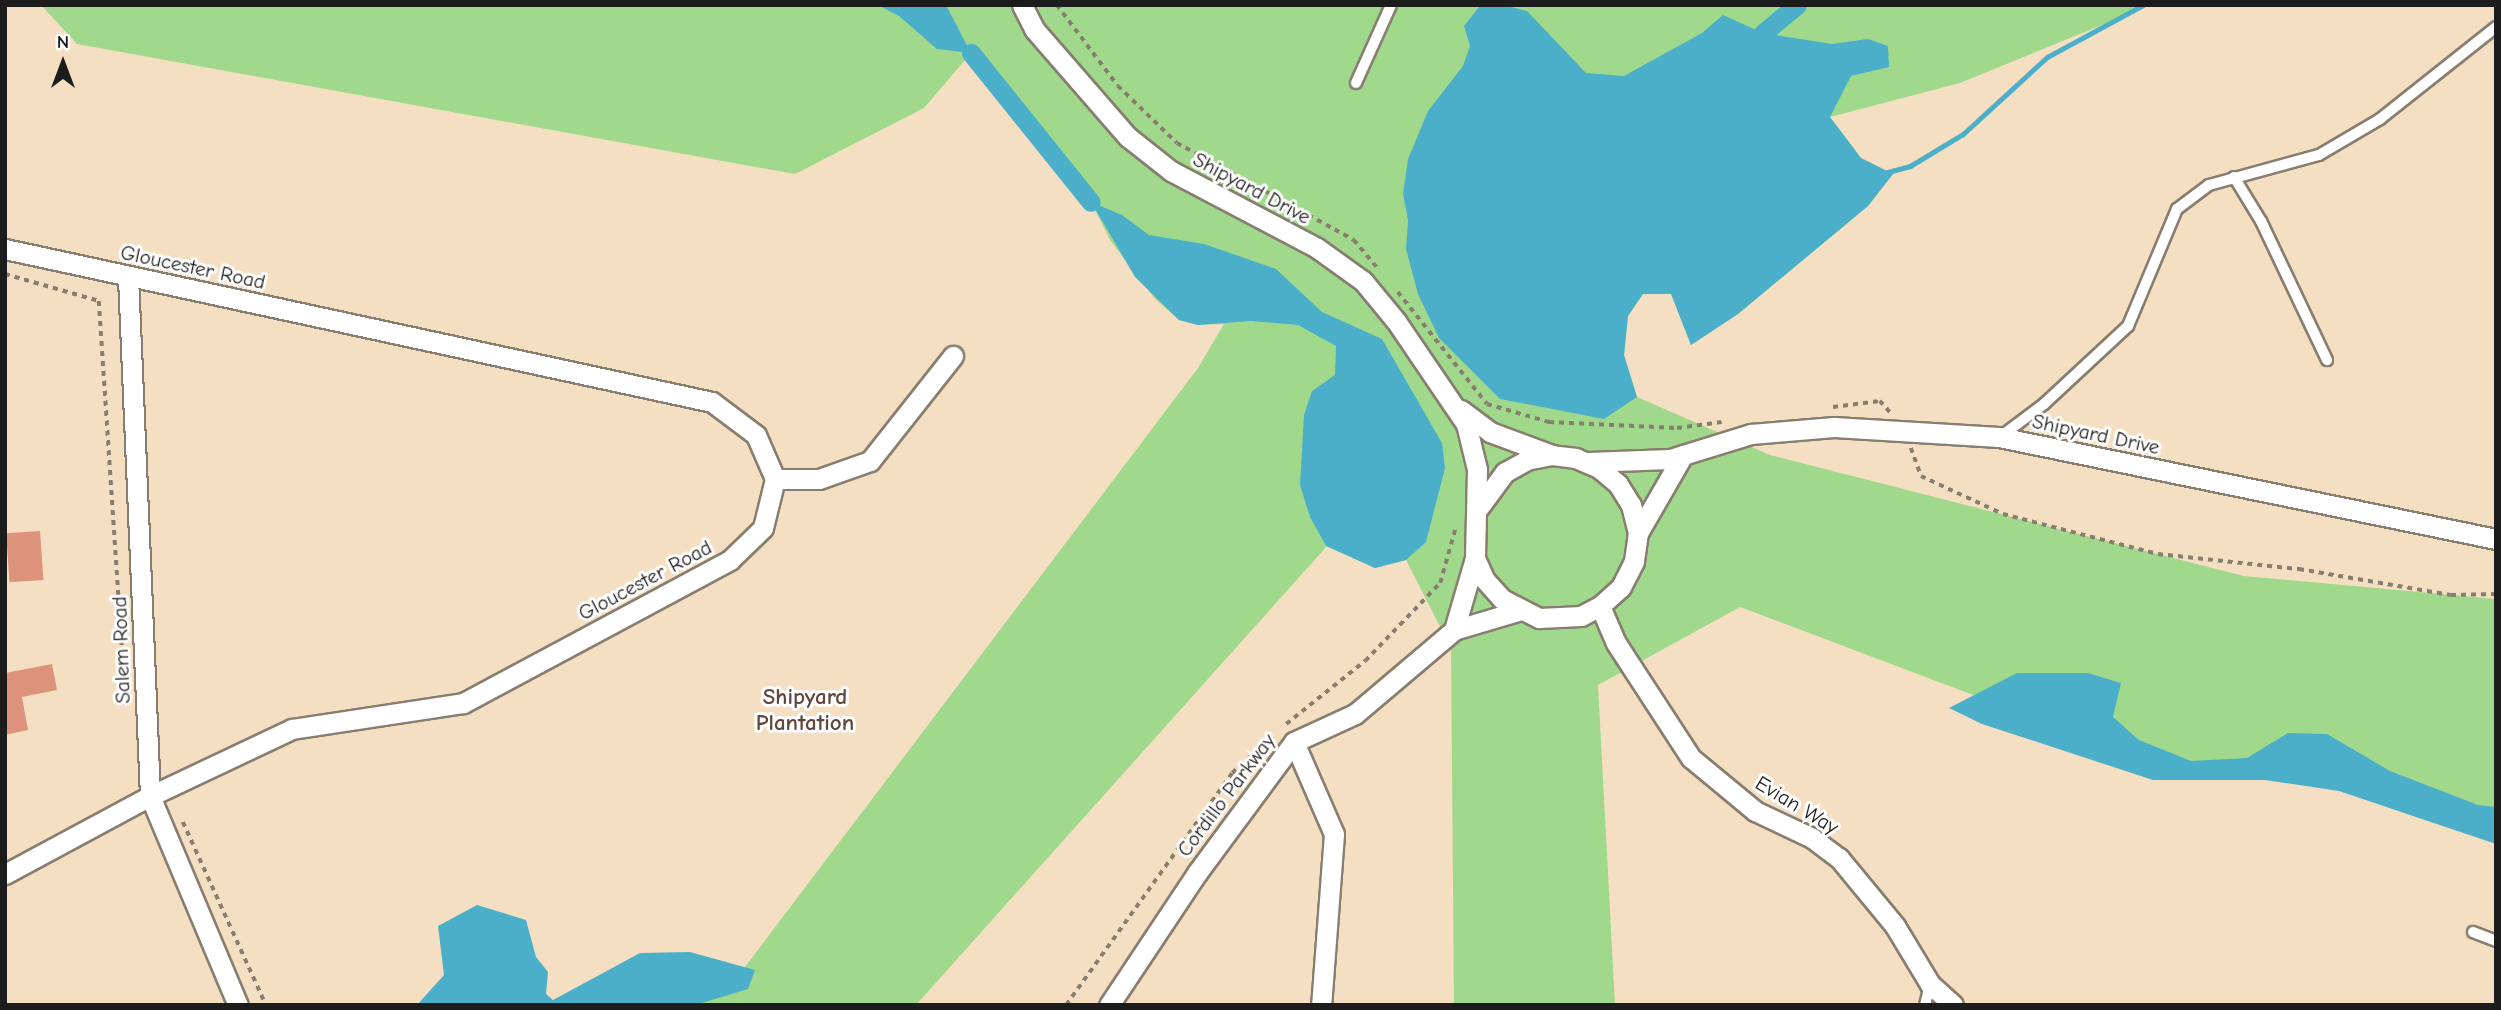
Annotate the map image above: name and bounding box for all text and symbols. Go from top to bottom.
north arrow [28,28,98,98]
text: N [57,31,69,53]
street label: Shipyard Drive [1189,146,1315,230]
street label: Gloucester Road [118,239,268,295]
street label: Shipyard Drive [2030,408,2162,460]
street label: Gloucester Road [574,534,716,626]
street label: Salem Road [107,596,135,704]
district label: Shipyard Plantation [756,683,854,737]
street label: Cordillo Parkway [1172,728,1280,862]
street label: Evian Way [1751,770,1843,840]

